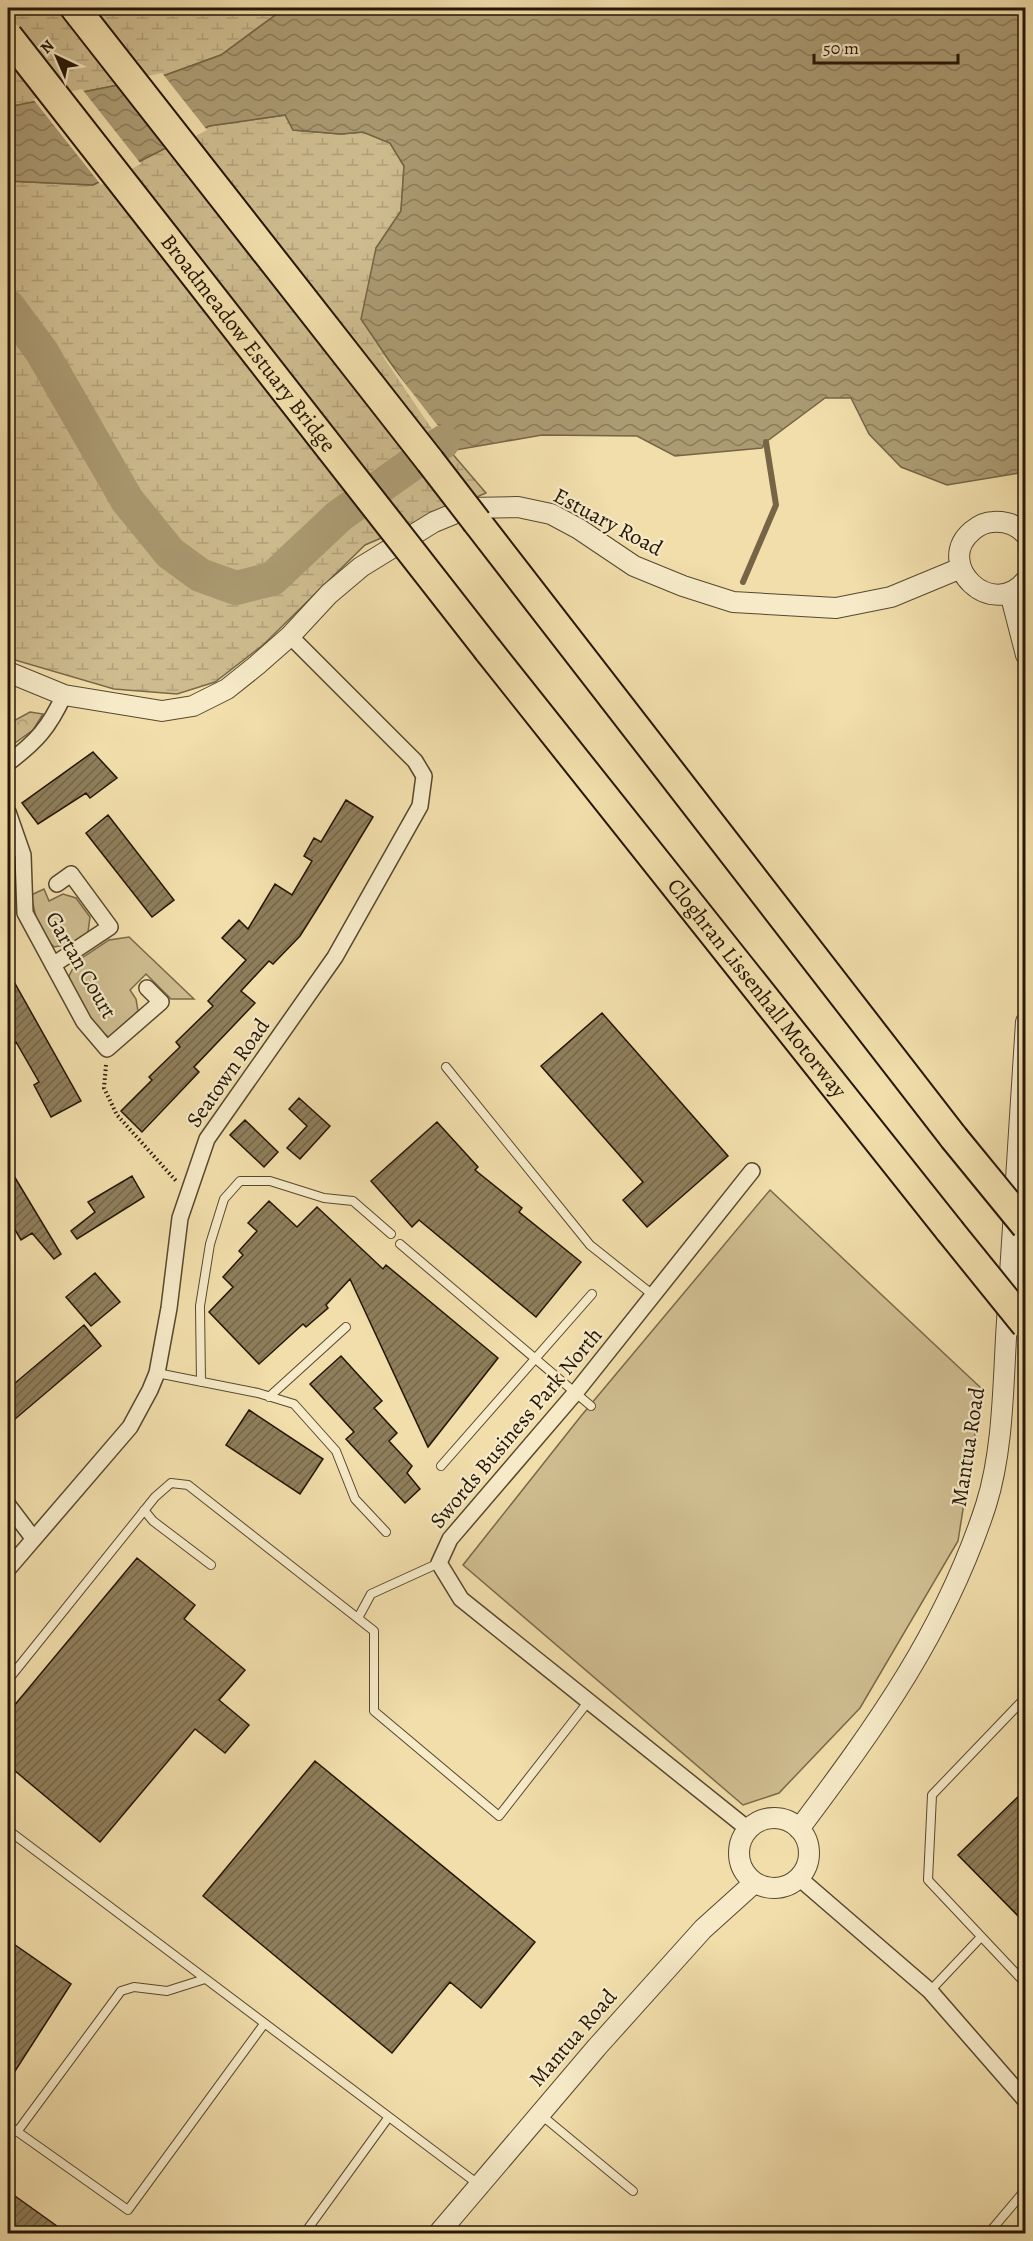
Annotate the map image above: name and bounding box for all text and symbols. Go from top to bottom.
north arrow [27,27,87,87]
scale bar [814,27,958,65]
text: N [35,35,59,59]
text: 50 m [823,36,859,60]
street label: Broadmeadow Estuary Bridge [153,228,343,459]
street label: Estuary Road [548,481,668,563]
street label: Cloghran Lissenhall Motorway [660,872,854,1104]
street label: Gartan Court [38,906,124,1024]
street label: Seatown Road [179,1012,277,1134]
street label: Swords Business Park North [423,1321,609,1535]
street label: Mantua Road [944,1385,992,1509]
street label: Mantua Road [522,1983,624,2093]

